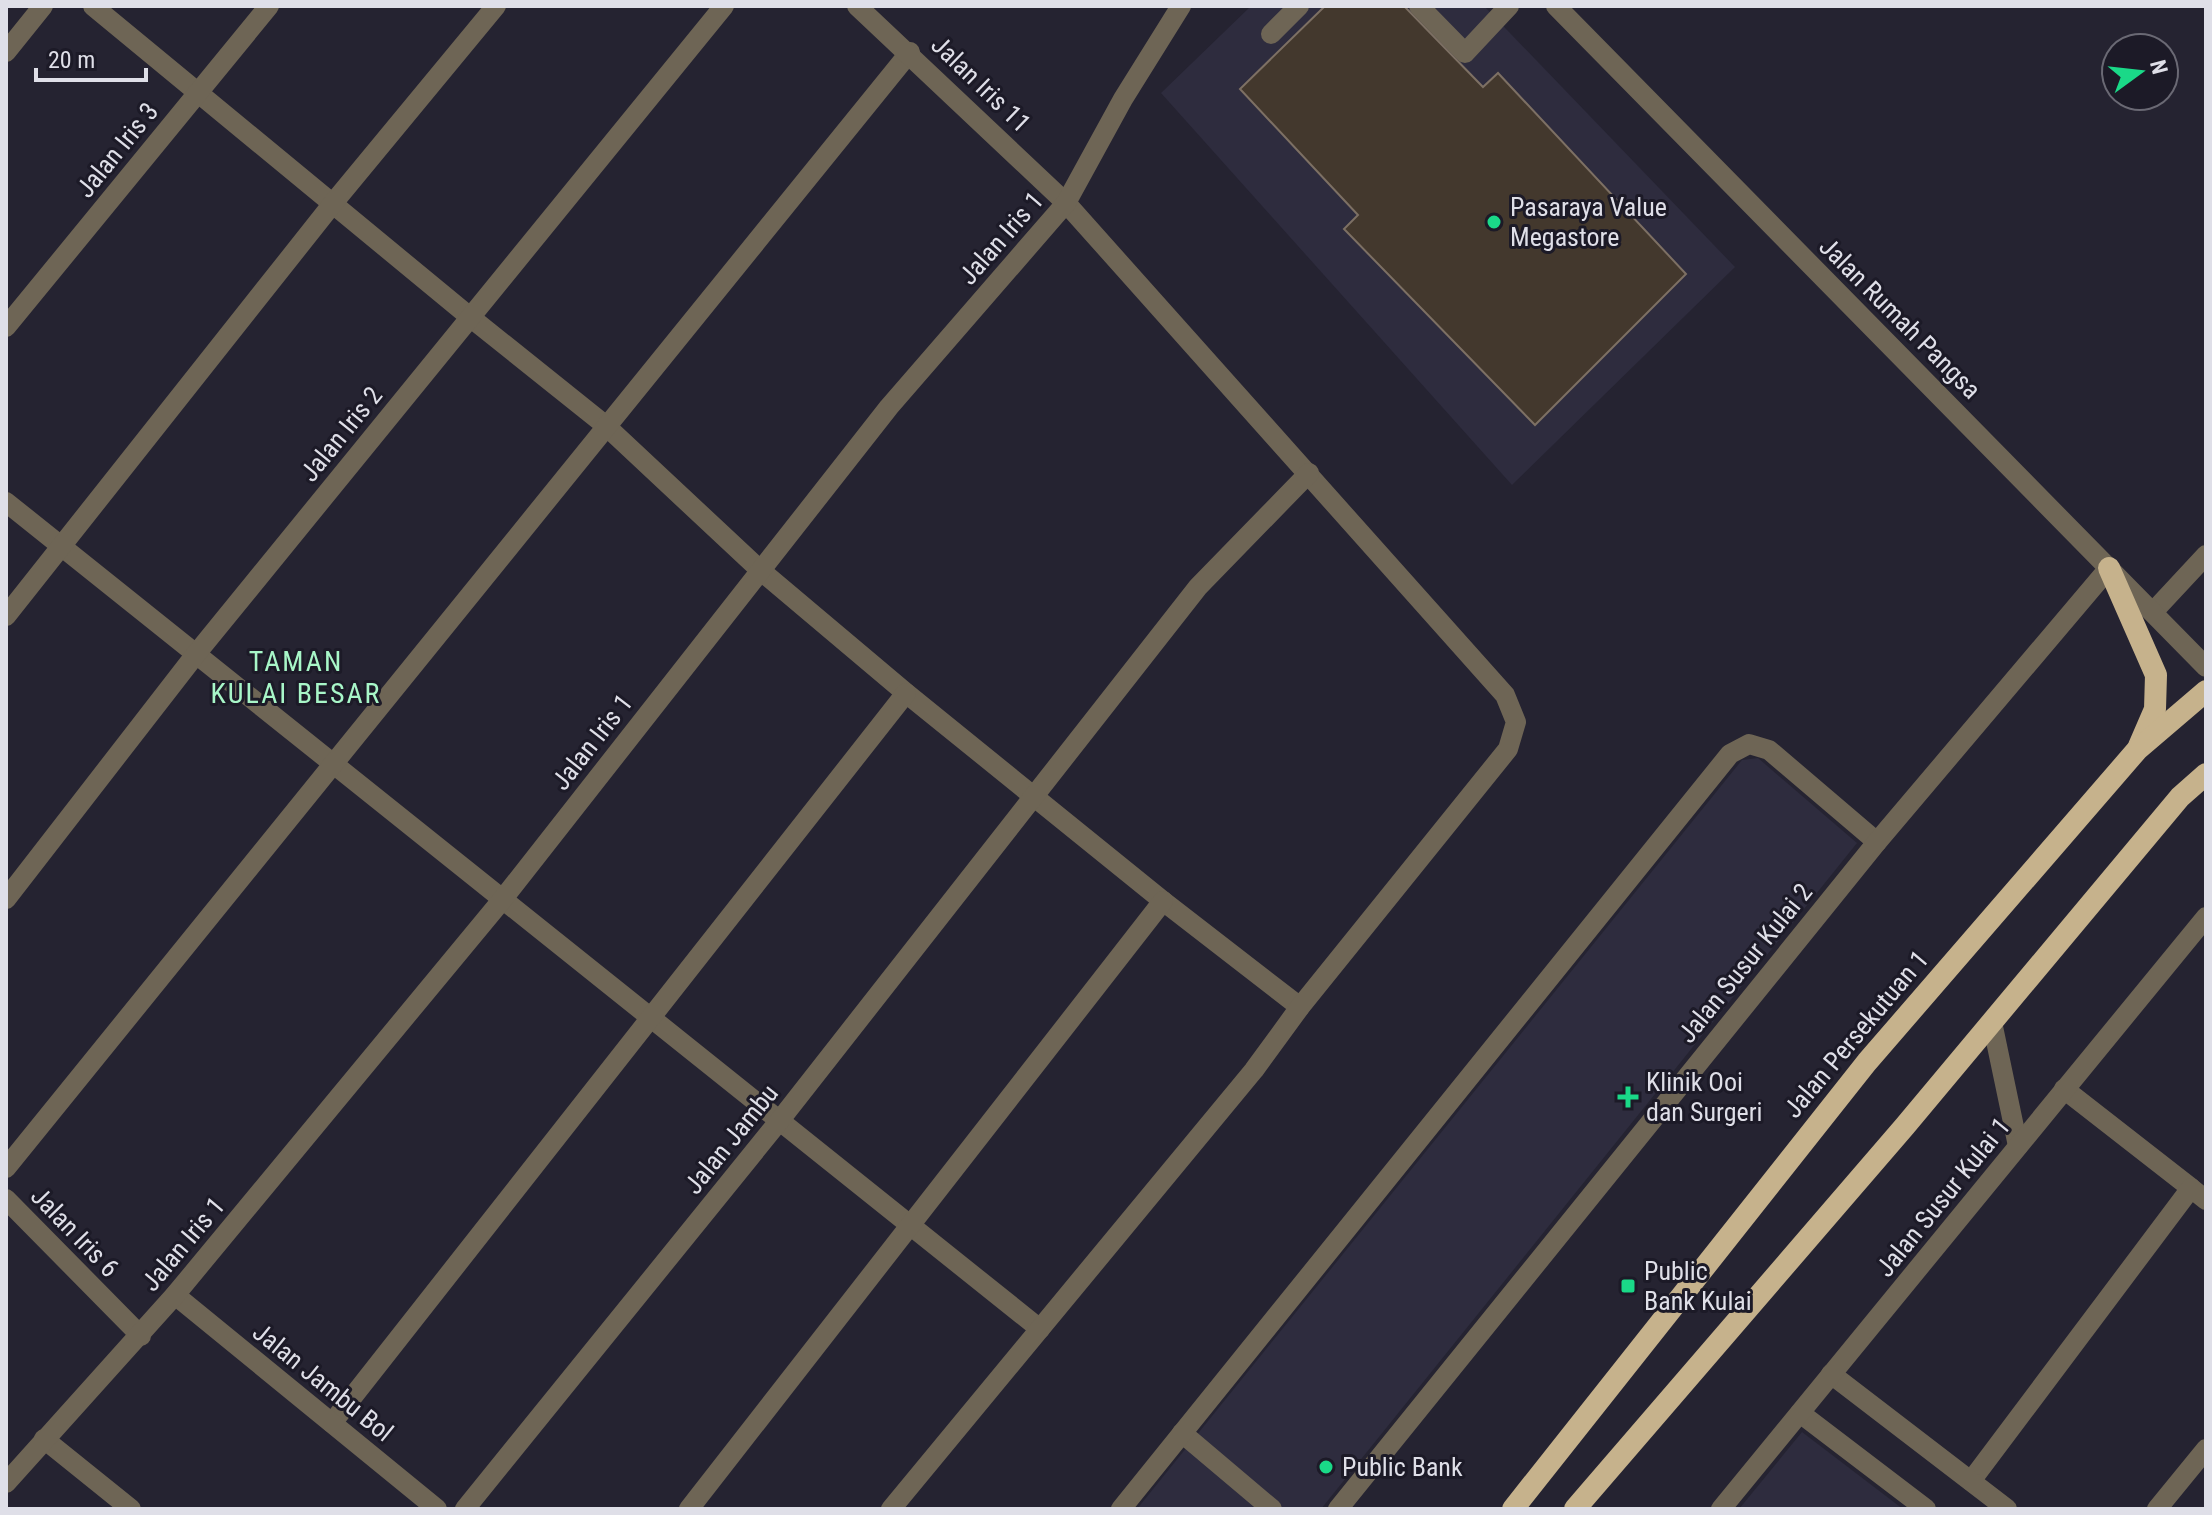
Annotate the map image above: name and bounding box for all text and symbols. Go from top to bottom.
street label: Jalan Iris 11 [925,29,1037,139]
scale bar [36,32,146,82]
north arrow [2100,32,2180,112]
text: 20 m [48,46,95,74]
text: N [2145,57,2173,77]
street label: Jalan Iris 3 [70,97,164,203]
street label: Jalan Iris 1 [953,185,1049,291]
place label: Pasaraya Value Megastore [1510,192,1667,252]
marker: Pasaraya Value Megastore [1485,213,1503,231]
street label: Jalan Rumah Pangsa [1813,231,1987,405]
street label: Jalan Iris 2 [294,381,388,487]
district label: TAMAN KULAI BESAR [211,645,381,710]
street label: Jalan Iris 1 [545,688,639,796]
street label: Jalan Susur Kulai 2 [1672,877,1818,1049]
street label: Jalan Persekutuan 1 [1777,944,1935,1124]
place label: Klinik Ooi dan Surgeri [1646,1067,1763,1127]
street label: Jalan Jambu [678,1078,784,1200]
marker: Klinik Ooi dan Surgeri [1617,1086,1639,1108]
street label: Jalan Susur Kulai 1 [1870,1111,2016,1283]
street label: Jalan Iris 6 [25,1181,125,1283]
street label: Jalan Iris 1 [135,1191,231,1297]
place label: Public Bank Kulai [1644,1256,1752,1316]
marker: Public Bank Kulai [1619,1277,1637,1295]
street label: Jalan Jambu Bol [247,1316,399,1448]
place label: Public Bank [1342,1452,1463,1482]
marker: Public Bank [1317,1458,1335,1476]

